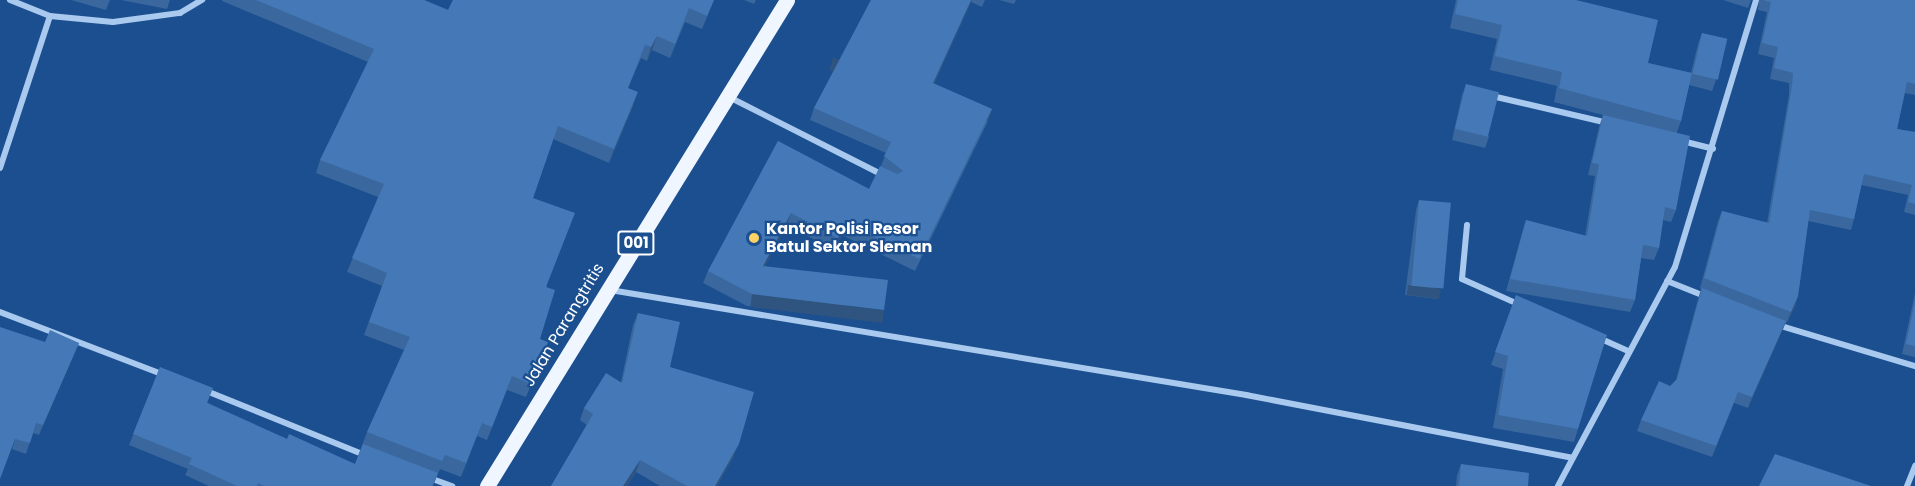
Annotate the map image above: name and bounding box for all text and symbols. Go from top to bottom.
place label: Kantor Polisi Resor Batul Sektor Sleman [766,219,932,257]
road number: 001 [616,231,656,255]
marker: Kantor Polisi Resor Batul Sektor Sleman [747,231,761,245]
street label: Jalan Parangtritis [520,260,608,390]

